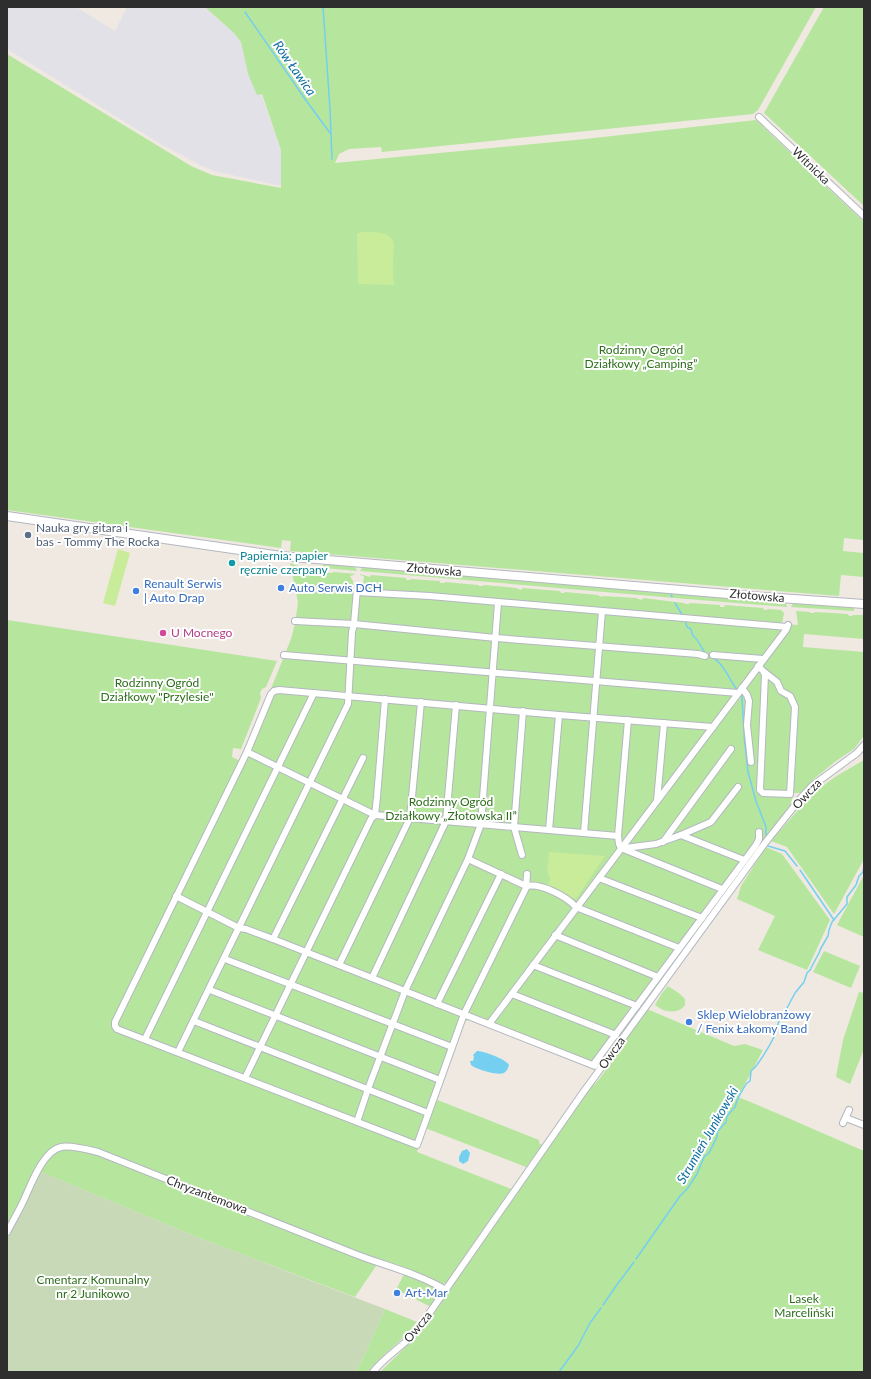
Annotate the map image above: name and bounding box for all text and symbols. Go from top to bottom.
water label: Rów Ławica [270,37,320,99]
street label: Witnicka [789,144,833,187]
park label: Rodzinny Ogród Działkowy „Camping” [585,342,697,371]
place label: Nauka gry gitara i bas - Tommy The Rocka [36,520,160,549]
marker: Nauka gry gitara i bas - Tommy The Rocka [23,530,33,540]
place label: Papiernia: papier ręcznie czerpany [240,548,329,577]
marker: Papiernia: papier ręcznie czerpany [227,558,237,568]
street label: Złotowska [406,560,462,579]
place label: Renault Serwis | Auto Drap [144,576,222,605]
place label: Auto Serwis DCH [289,580,382,595]
marker: Auto Serwis DCH [276,583,286,593]
marker: Renault Serwis | Auto Drap [131,586,141,596]
street label: Złotowska [729,586,785,605]
place label: U Mocnego [171,625,233,640]
marker: U Mocnego [158,628,168,638]
park label: Rodzinny Ogród Działkowy "Przylesie" [100,675,214,704]
street label: Owcza [789,775,824,812]
park label: Rodzinny Ogród Działkowy „Złotowska II” [385,794,517,823]
place label: Sklep Wielobranżowy / Fenix Łakomy Band [697,1007,812,1036]
marker: Sklep Wielobranżowy / Fenix Łakomy Band [684,1017,694,1027]
street label: Owcza [595,1034,628,1072]
water label: Strumień Junikowski [673,1084,741,1186]
street label: Chryzantemowa [164,1172,250,1217]
park label: Cmentarz Komunalny nr 2 Junikowo [36,1272,150,1301]
place label: Art-Mar [405,1285,448,1300]
marker: Art-Mar [392,1288,402,1298]
park label: Lasek Marceliński [774,1291,834,1320]
street label: Owcza [400,1308,435,1345]

